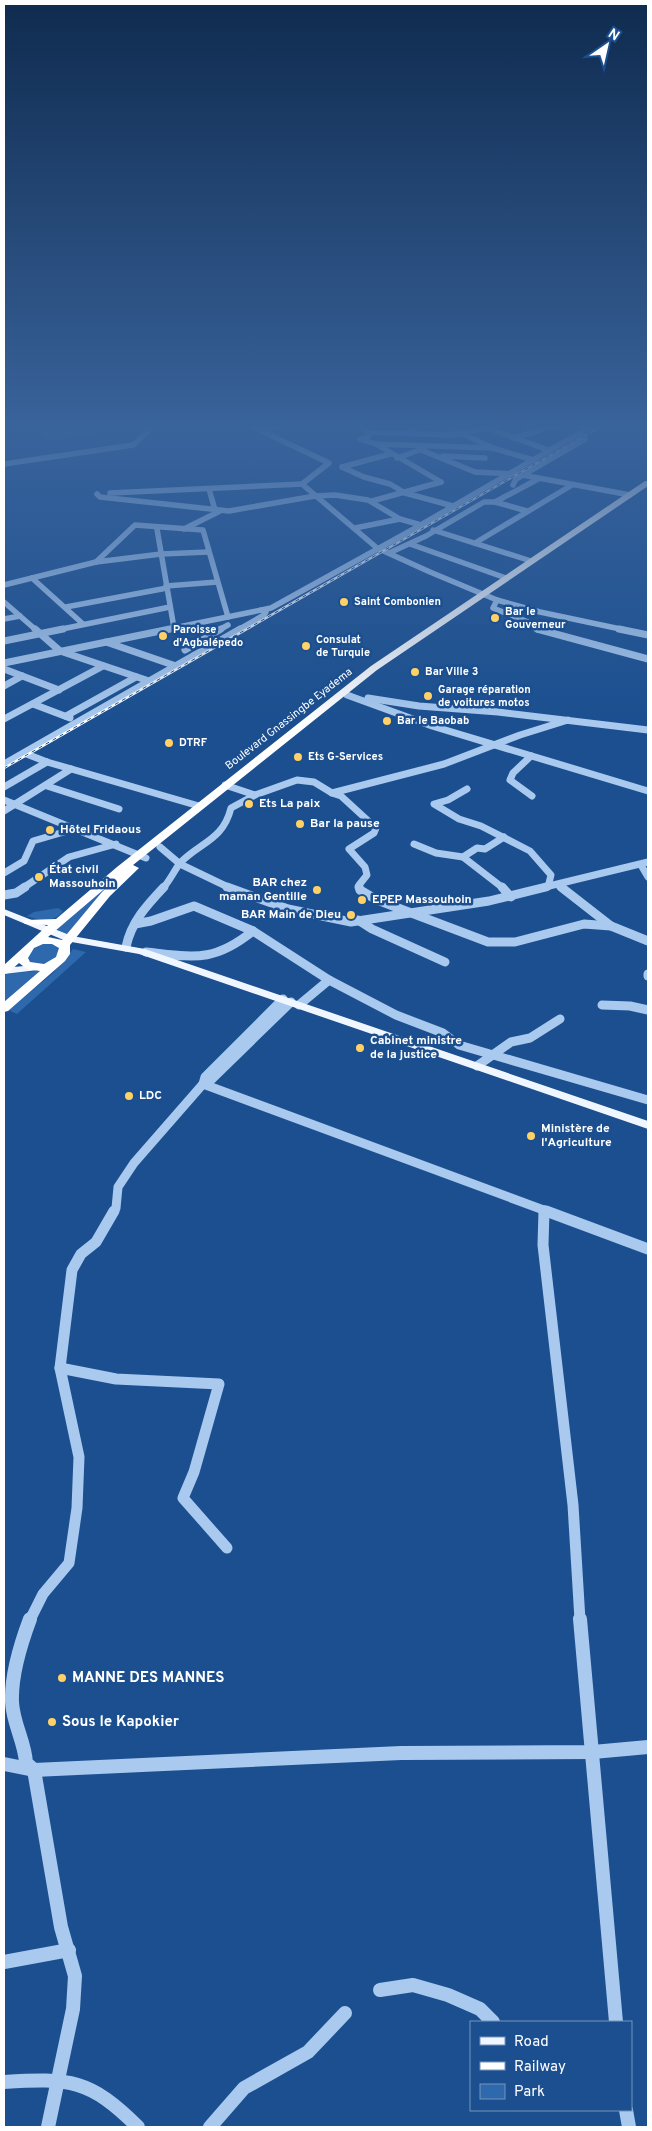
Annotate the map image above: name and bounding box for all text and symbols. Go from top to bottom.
north arrow [582,20,632,70]
text: N [605,26,622,45]
place label: Saint Combonien [354,595,441,609]
marker: Saint Combonien [338,596,350,608]
place label: Bar le Gouverneur [505,605,566,632]
marker: Bar le Gouverneur [489,612,501,624]
place label: Paroisse d'Agbalépedo [173,623,243,650]
marker: Paroisse d'Agbalépedo [157,630,169,642]
place label: Consulat de Turquie [316,633,370,660]
marker: Consulat de Turquie [300,640,312,652]
street label: Boulevard Gnassingbe Eyadema [223,665,355,773]
place label: Bar Ville 3 [425,665,478,679]
marker: Bar Ville 3 [409,666,421,678]
place label: Garage réparation de voitures motos [438,683,531,710]
marker: Garage réparation de voitures motos [422,690,434,702]
place label: Bar le Baobab [397,714,469,728]
marker: Bar le Baobab [381,715,393,727]
place label: DTRF [179,736,208,750]
marker: DTRF [163,737,175,749]
place label: Ets G-Services [308,750,383,764]
marker: Ets G-Services [292,751,304,763]
place label: Ets La paix [259,796,320,812]
marker: Ets La paix [243,798,255,810]
place label: Bar la pause [310,816,380,832]
marker: Bar la pause [294,818,306,830]
place label: Hôtel Fridaous [60,822,141,838]
marker: Hôtel Fridaous [44,824,56,836]
place label: État civil Massouhoin [49,862,116,892]
marker: État civil Massouhoin [33,871,45,883]
place label: BAR chez maman Gentille [219,875,307,905]
marker: BAR chez maman Gentille [311,884,323,896]
place label: EPEP Massouhoin [372,892,472,908]
marker: EPEP Massouhoin [356,894,368,906]
place label: BAR Main de Dieu [241,907,341,923]
marker: BAR Main de Dieu [345,909,357,921]
place label: Cabinet ministre de la justice [370,1033,462,1063]
marker: Cabinet ministre de la justice [354,1042,366,1054]
place label: LDC [139,1088,162,1104]
marker: LDC [123,1090,135,1102]
place label: Ministère de l'Agriculture [541,1121,612,1151]
marker: Ministère de l'Agriculture [525,1130,537,1142]
place label: MANNE DES MANNES [72,1669,224,1688]
marker: MANNE DES MANNES [56,1672,68,1684]
place label: Sous le Kapokier [62,1713,180,1732]
marker: Sous le Kapokier [46,1716,58,1728]
legend [470,2021,632,2111]
text: Road [514,2033,549,2052]
text: Railway [514,2058,566,2077]
text: Park [514,2083,545,2102]

